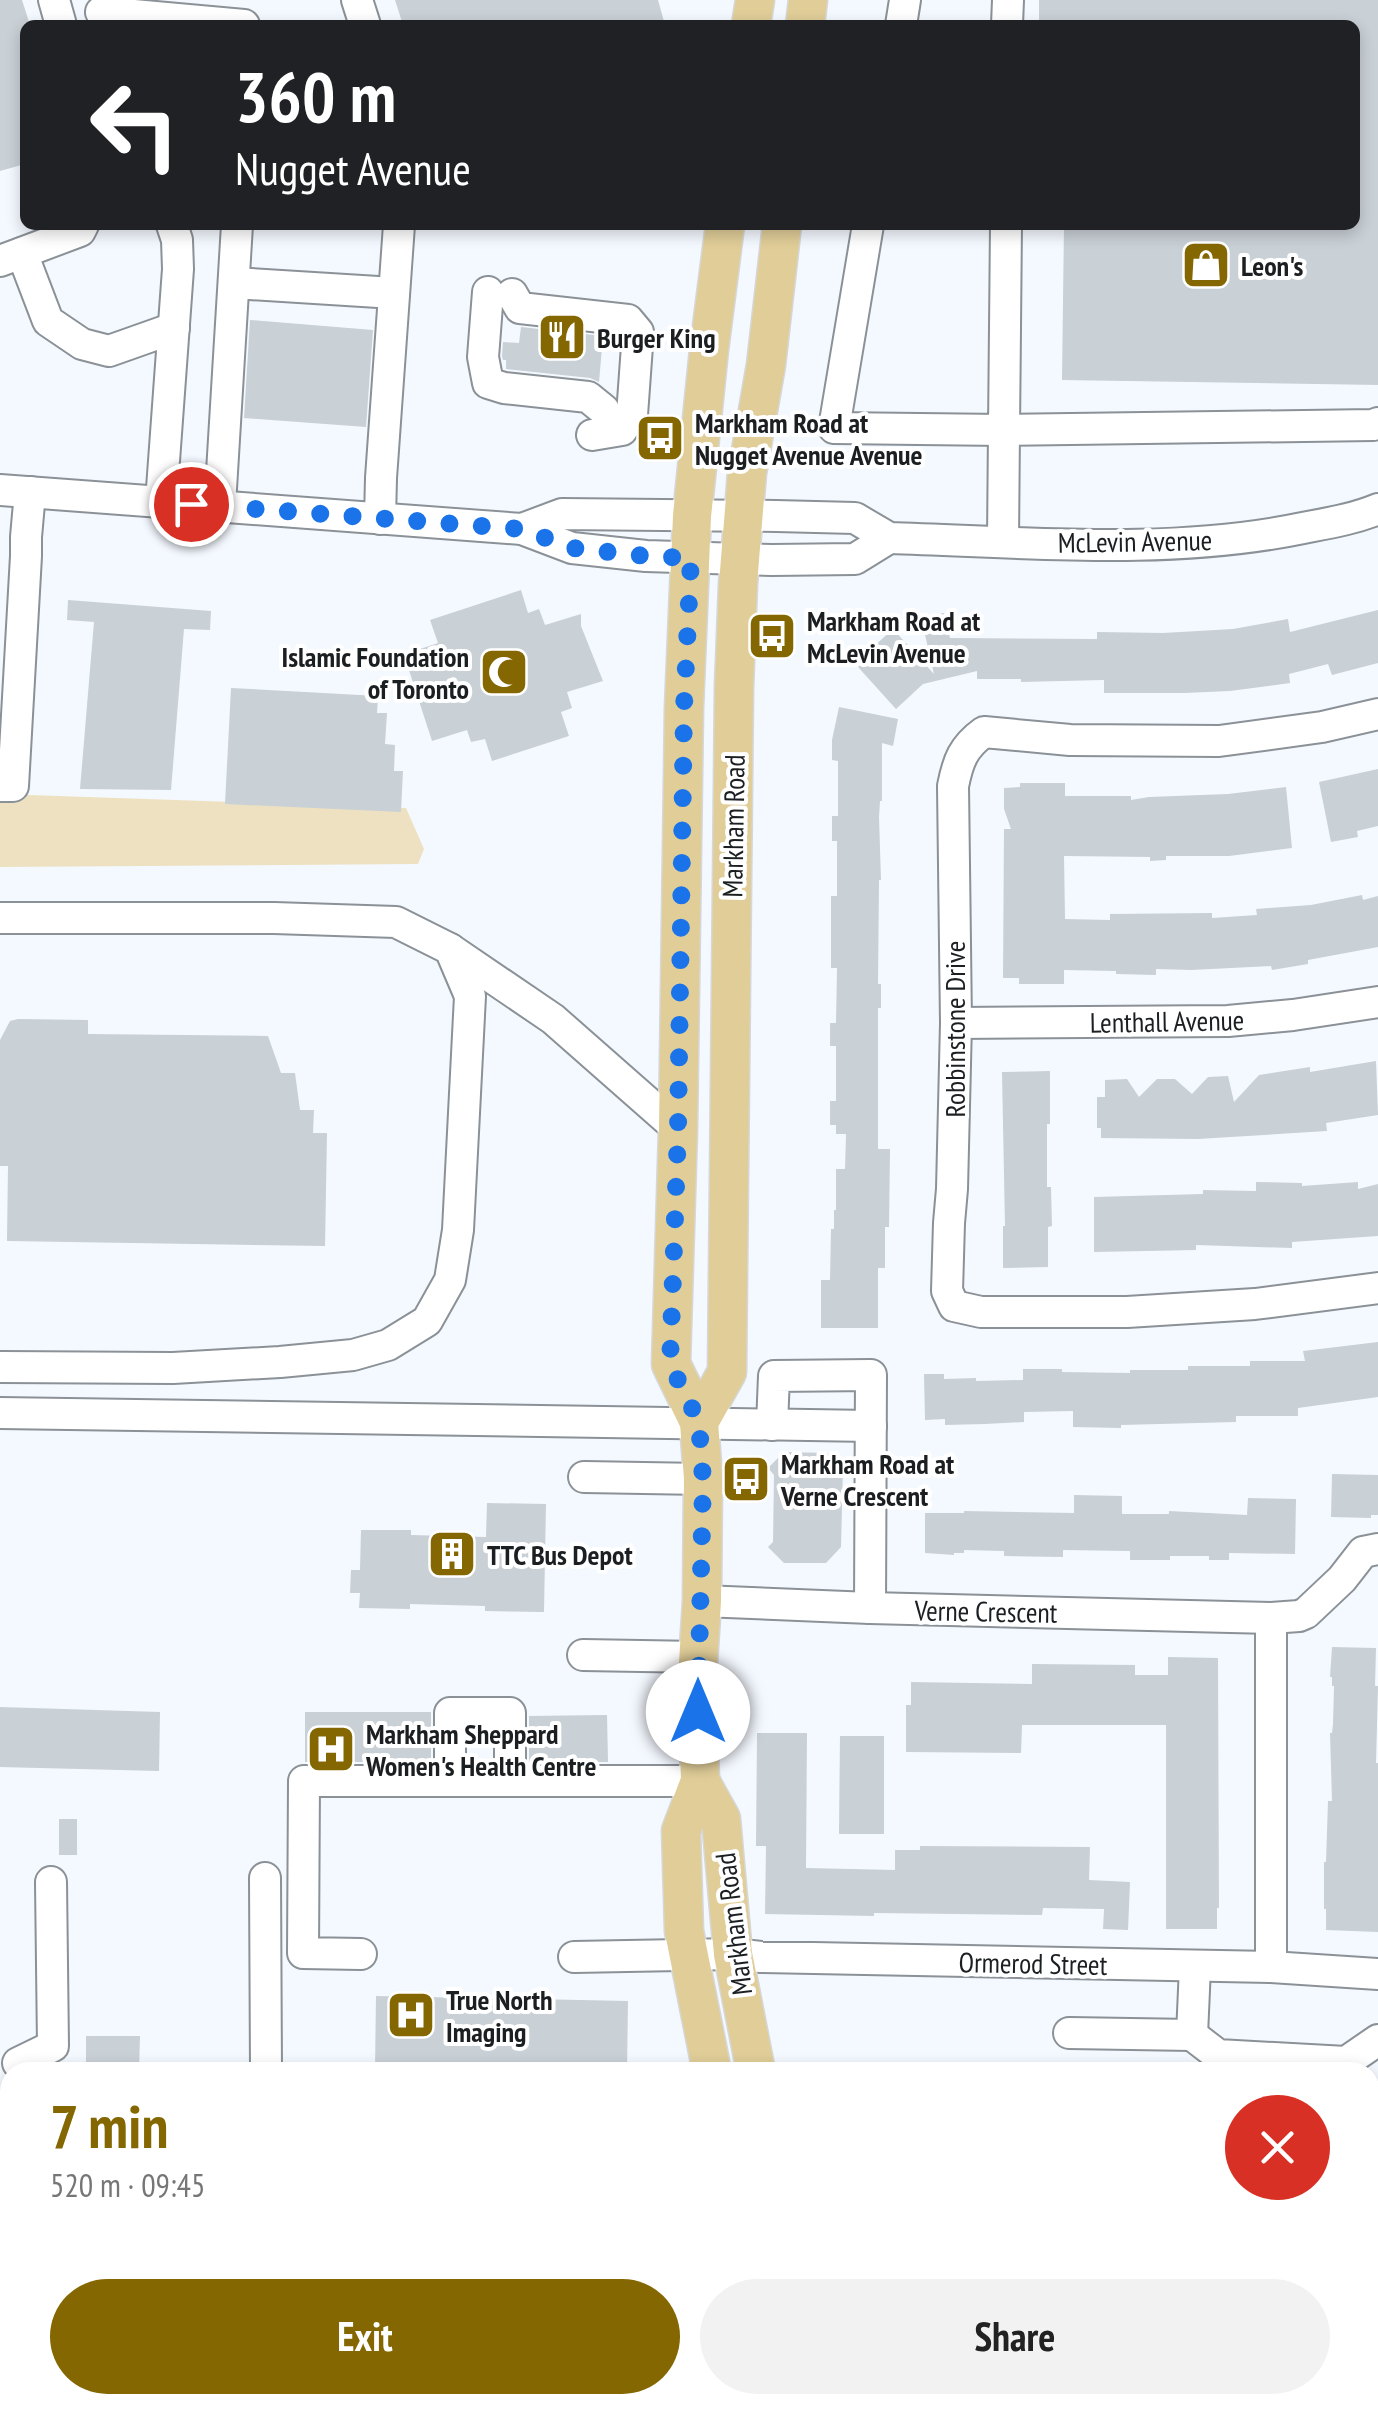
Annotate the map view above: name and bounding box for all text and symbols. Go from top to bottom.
text: 360 m [235,51,396,141]
icon: left [70,60,200,190]
text: Nugget Avenue [235,139,471,197]
shop icon: Leon's [1180,239,1232,291]
place label: Leon's [1241,247,1304,284]
restaurant icon: Burger King [536,311,588,363]
place label: Burger King [597,319,716,356]
place label: Markham Road at Nugget Avenue Avenue [695,404,923,473]
bus stop icon: Markham Road at Nugget Avenue Avenue [634,412,686,464]
pin [149,462,234,547]
icon: arrive [164,477,219,532]
street label: McLevin Avenue [1057,521,1213,561]
place label: Markham Road at McLevin Avenue [807,602,980,671]
bus stop icon: Markham Road at McLevin Avenue [746,610,798,662]
place label: Islamic Foundation of Toronto [282,638,469,707]
mosque icon: Islamic Foundation of Toronto [478,646,530,698]
street label: Markham Road [713,754,753,898]
street label: Robbinstone Drive [936,941,973,1117]
street label: Lenthall Avenue [1089,1001,1245,1041]
place label: Markham Road at Verne Crescent [780,1445,954,1514]
bus stop icon: Markham Road at Verne Crescent [720,1453,772,1505]
building icon: TTC Bus Depot [426,1528,478,1580]
place label: TTC Bus Depot [487,1536,633,1573]
street label: Verne Crescent [913,1591,1058,1631]
position arrow [646,1660,750,1764]
place label: Markham Sheppard Women's Health Centre [365,1715,597,1784]
hospital icon: Markham Sheppard Women's Health Centre [305,1723,357,1775]
street label: Markham Road [706,1851,760,1997]
street label: Ormerod Street [958,1943,1108,1983]
place label: True North Imaging [446,1981,553,2050]
hospital icon: True North Imaging [385,1989,437,2041]
text: 7 min [50,2087,169,2165]
button: close [1225,2095,1330,2200]
text: 520 m · 09:45 [50,2164,205,2206]
button: Exit [50,2279,680,2394]
button: Share [700,2279,1330,2394]

